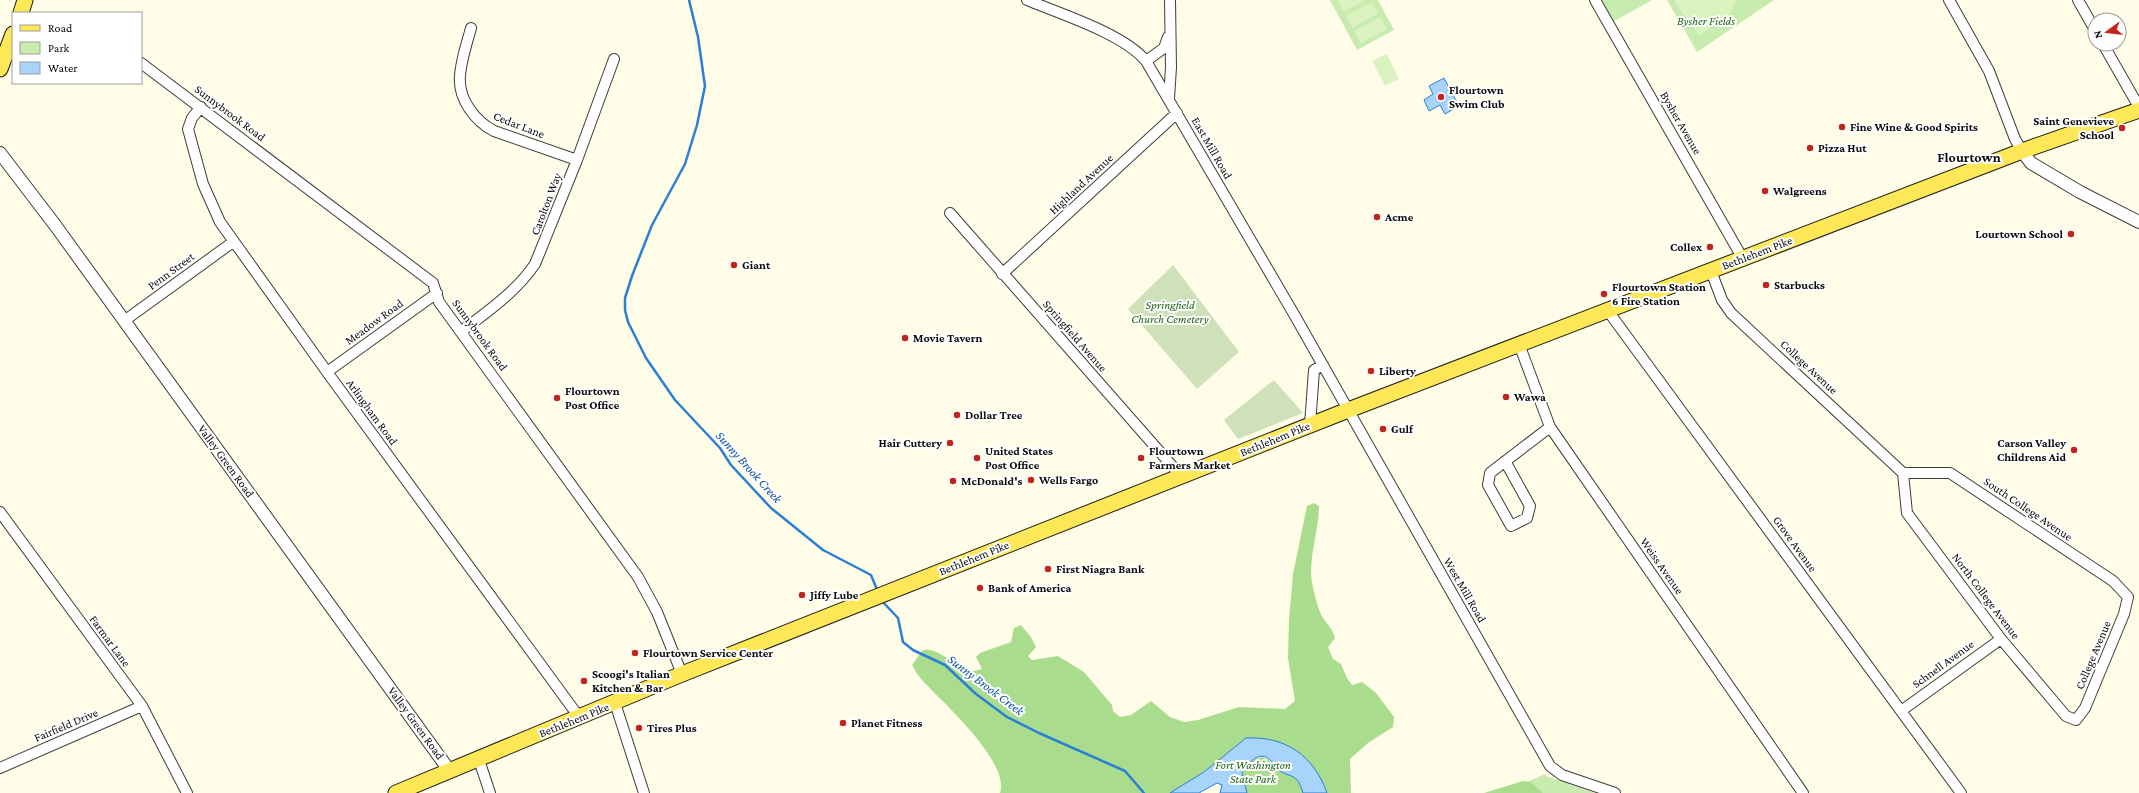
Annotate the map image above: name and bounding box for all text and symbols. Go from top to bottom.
legend [12,12,142,84]
north arrow [2087,12,2127,52]
park label: Bysher Fields [1677,14,1735,28]
text: Road [48,21,73,35]
text: N [2090,29,2104,40]
text: Park [48,41,70,55]
text: Water [48,61,78,75]
street label: Sunnybrook Road [192,82,269,144]
place label: Flourtown Swim Club [1449,83,1505,111]
street label: Bysher Avenue [1657,89,1705,157]
marker: Flourtown Swim Club [1436,92,1446,102]
street label: Cedar Lane [491,109,547,141]
place label: Saint Genevieve School [2033,114,2115,142]
street label: East Mill Road [1189,115,1236,182]
place label: Fine Wine & Good Spirits [1850,120,1978,134]
marker: Fine Wine & Good Spirits [1837,122,1847,132]
marker: Saint Genevieve School [2117,123,2127,133]
place label: Pizza Hut [1818,141,1867,155]
marker: Pizza Hut [1805,143,1815,153]
district label: Flourtown [1937,149,2001,165]
street label: Highland Avenue [1046,151,1116,217]
street label: Carolton Way [528,170,564,237]
place label: Walgreens [1772,184,1827,198]
marker: Walgreens [1760,186,1770,196]
place label: Acme [1384,210,1414,224]
marker: Acme [1372,212,1382,222]
place label: Lourtown School [1975,227,2064,241]
marker: Lourtown School [2066,229,2076,239]
street label: Bethlehem Pike [1720,233,1794,273]
place label: Collex [1670,240,1703,254]
marker: Collex [1705,242,1715,252]
street label: Penn Street [145,249,198,293]
place label: Giant [742,258,771,272]
marker: Giant [729,260,739,270]
place label: Starbucks [1774,278,1825,292]
place label: Flourtown Station 6 Fire Station [1612,280,1706,308]
marker: Starbucks [1761,280,1771,290]
marker: Flourtown Station 6 Fire Station [1599,289,1609,299]
street label: Meadow Road [342,296,406,348]
street label: Sunnybrook Road [449,297,511,374]
street label: Springfield Avenue [1040,297,1110,375]
park label: Springfield Church Cemetery [1131,298,1209,326]
place label: Movie Tavern [913,331,982,345]
marker: Movie Tavern [900,333,910,343]
street label: College Avenue [1777,337,1841,397]
place label: Liberty [1379,364,1416,378]
marker: Liberty [1366,366,1376,376]
street label: Arlingham Road [343,376,401,448]
place label: Flourtown Post Office [565,384,620,412]
place label: Wawa [1513,390,1546,404]
marker: Wawa [1501,392,1511,402]
marker: Flourtown Post Office [552,393,562,403]
place label: Dollar Tree [965,408,1023,422]
marker: Dollar Tree [952,410,962,420]
street label: Bethlehem Pike [1238,419,1312,459]
street label: Valley Green Road [195,422,257,501]
place label: Gulf [1391,422,1414,436]
marker: Gulf [1378,424,1388,434]
water label: Sunny Brook Creek [713,428,786,507]
place label: Hair Cuttery [878,436,942,450]
place label: Carson Valley Childrens Aid [1997,436,2066,464]
marker: Hair Cuttery [945,438,955,448]
place label: United States Post Office [985,444,1053,472]
place label: Flourtown Farmers Market [1149,444,1231,472]
marker: Carson Valley Childrens Aid [2069,445,2079,455]
marker: United States Post Office [972,453,982,463]
marker: Flourtown Farmers Market [1136,453,1146,463]
place label: Wells Fargo [1038,473,1098,487]
place label: McDonald's [961,474,1022,488]
street label: South College Avenue [1981,474,2075,544]
marker: Wells Fargo [1026,475,1036,485]
marker: McDonald's [948,476,958,486]
street label: Grove Avenue [1770,513,1820,575]
street label: Weiss Avenue [1637,535,1687,597]
street label: Bethlehem Pike [937,538,1011,578]
street label: North College Avenue [1949,550,2023,642]
street label: West Mill Road [1441,555,1490,626]
place label: First Niagra Bank [1056,562,1145,576]
marker: First Niagra Bank [1043,564,1053,574]
place label: Bank of America [988,581,1072,595]
marker: Bank of America [975,583,985,593]
place label: Jiffy Lube [808,588,859,602]
marker: Jiffy Lube [797,590,807,600]
street label: Farmar Lane [87,612,133,670]
street label: College Avenue [2072,619,2114,691]
street label: Schnell Avenue [1910,637,1976,691]
place label: Flourtown Service Center [643,646,773,660]
marker: Flourtown Service Center [630,648,640,658]
water label: Sunny Brook Creek [945,651,1028,719]
place label: Scoogi's Italian Kitchen & Bar [592,667,670,695]
marker: Scoogi's Italian Kitchen & Bar [579,676,589,686]
street label: Valley Green Road [385,684,447,763]
street label: Bethlehem Pike [537,700,611,740]
street label: Fairfield Drive [32,705,100,745]
place label: Planet Fitness [851,716,922,730]
marker: Planet Fitness [838,718,848,728]
place label: Tires Plus [647,721,697,735]
marker: Tires Plus [634,723,644,733]
park label: Fort Washington State Park [1215,758,1291,786]

